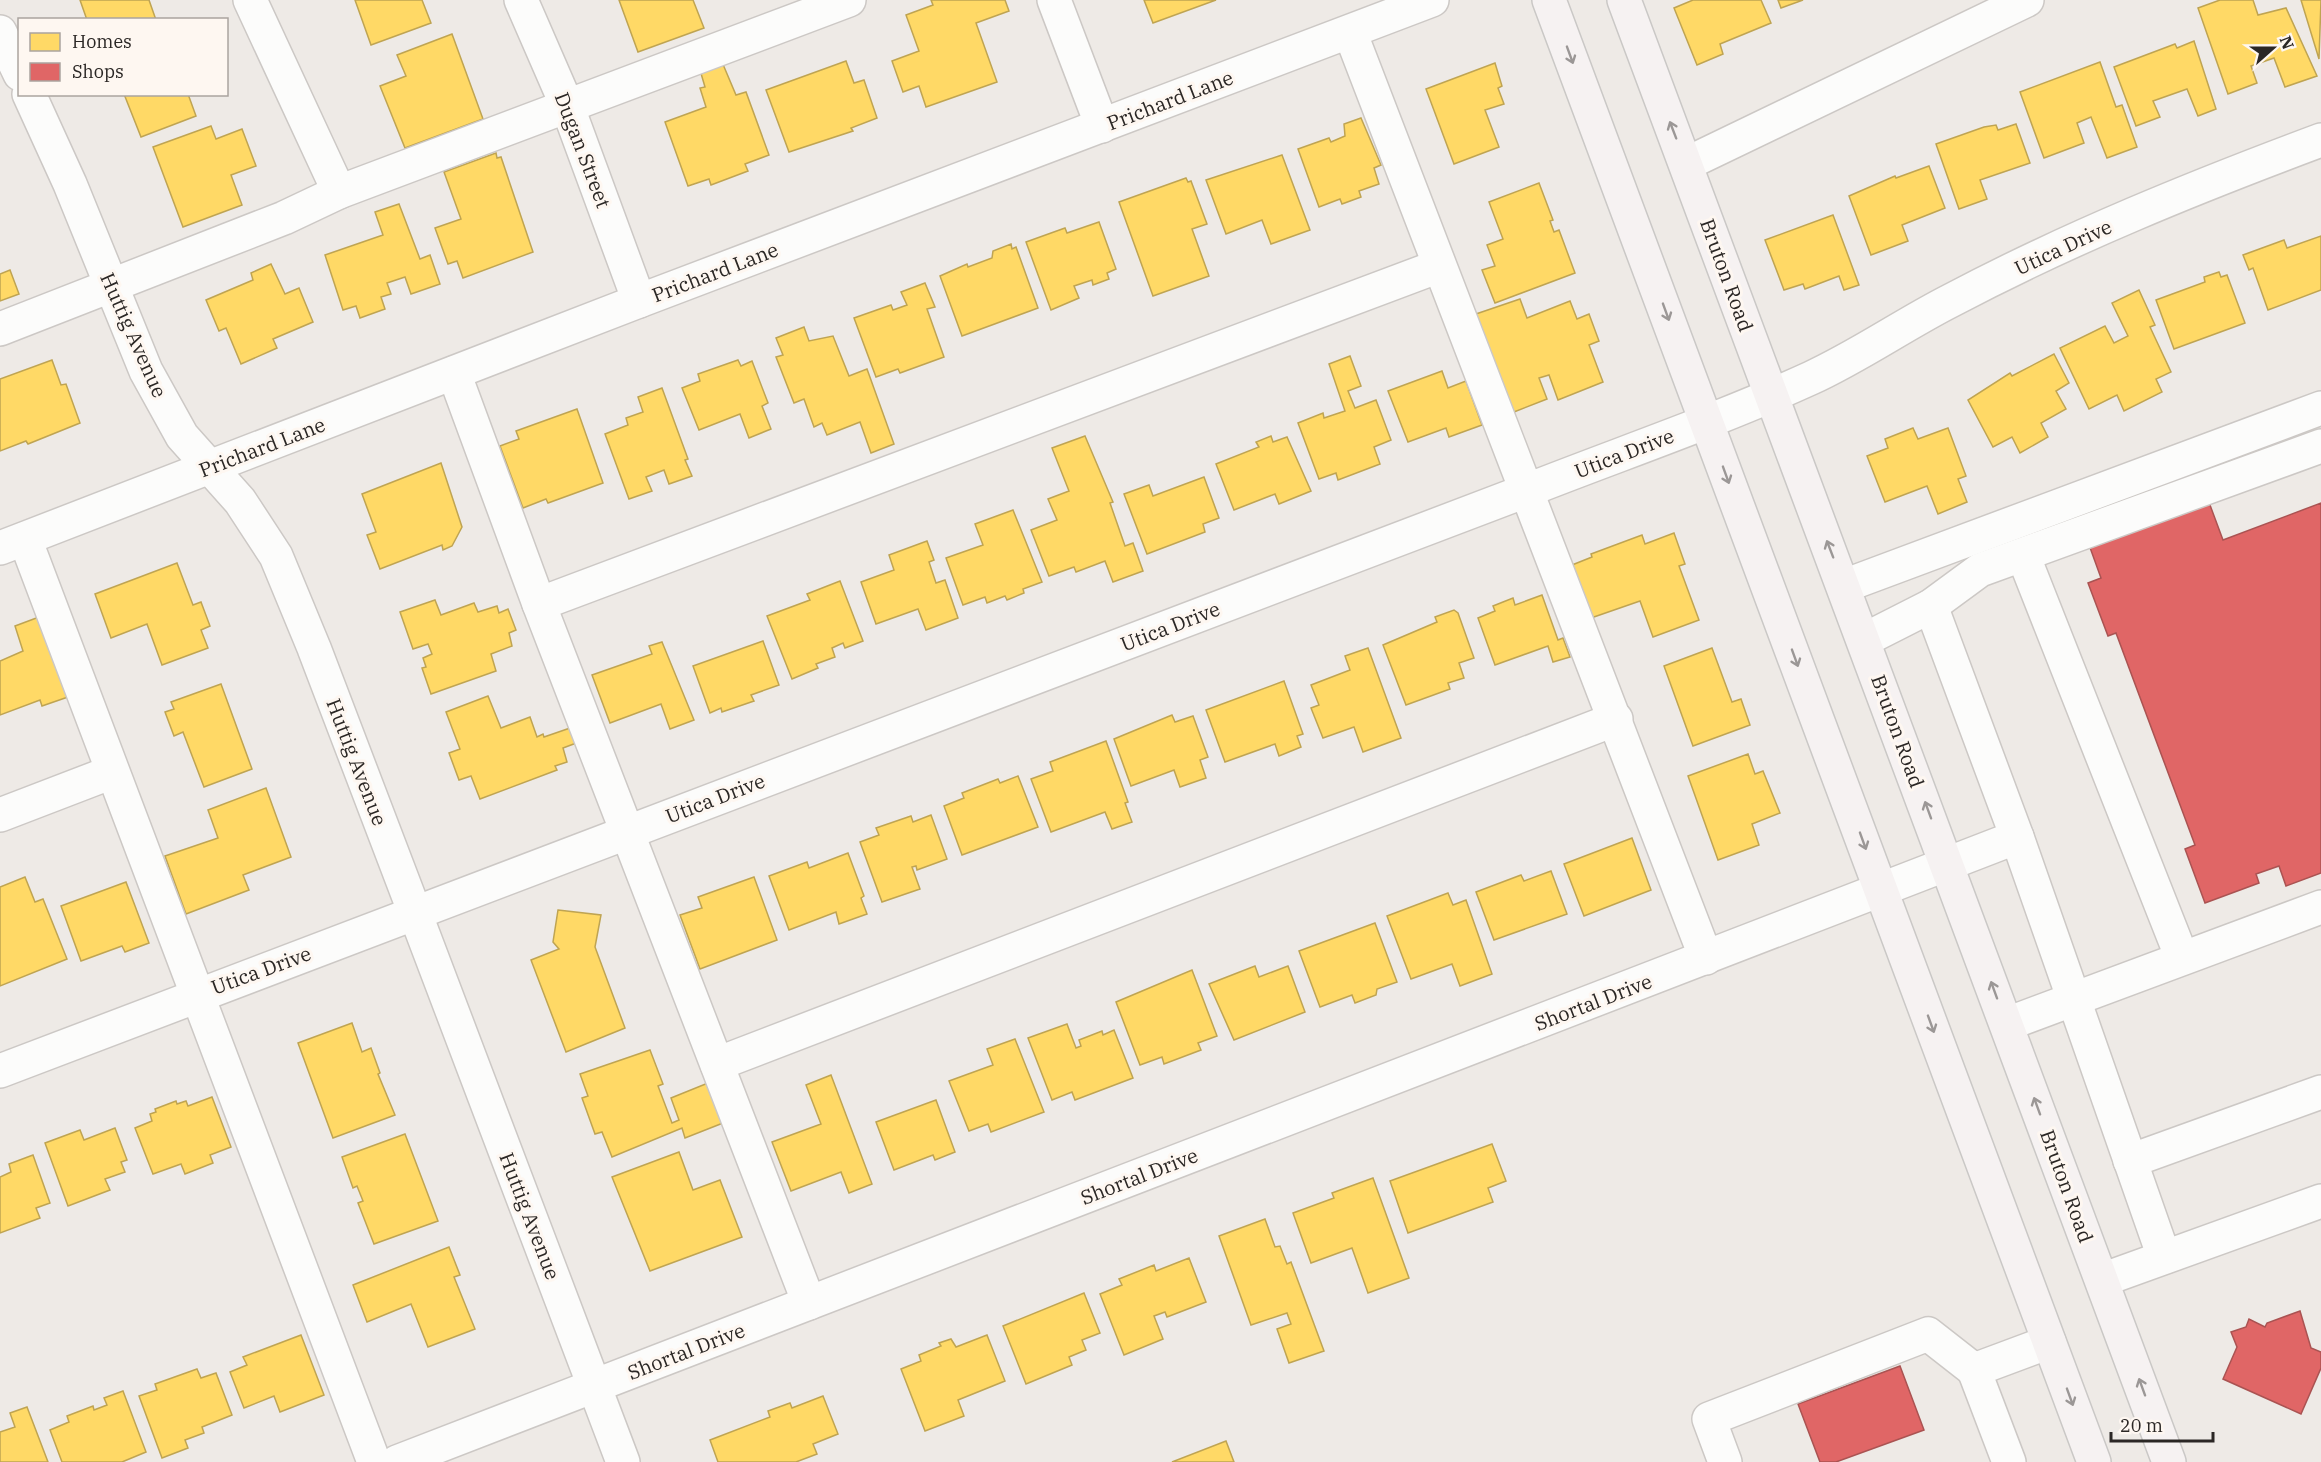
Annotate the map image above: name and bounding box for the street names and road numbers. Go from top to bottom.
street label: Prichard Lane [1103,64,1237,136]
street label: Dugan Street [549,88,617,212]
street label: Utica Drive [2010,213,2116,281]
street label: Bruton Road [1694,215,1760,335]
street label: Prichard Lane [648,236,782,308]
street label: Huttig Avenue [94,268,174,402]
street label: Prichard Lane [195,411,329,483]
street label: Utica Drive [1570,422,1678,484]
street label: Utica Drive [1116,595,1224,657]
street label: Bruton Road [1865,671,1931,791]
street label: Huttig Avenue [320,695,394,829]
street label: Utica Drive [661,767,769,829]
street label: Utica Drive [207,939,315,1001]
street label: Shortal Drive [1530,967,1656,1037]
street label: Bruton Road [2034,1126,2100,1246]
street label: Shortal Drive [1076,1141,1202,1211]
street label: Huttig Avenue [493,1149,567,1283]
street label: Shortal Drive [623,1316,749,1386]

